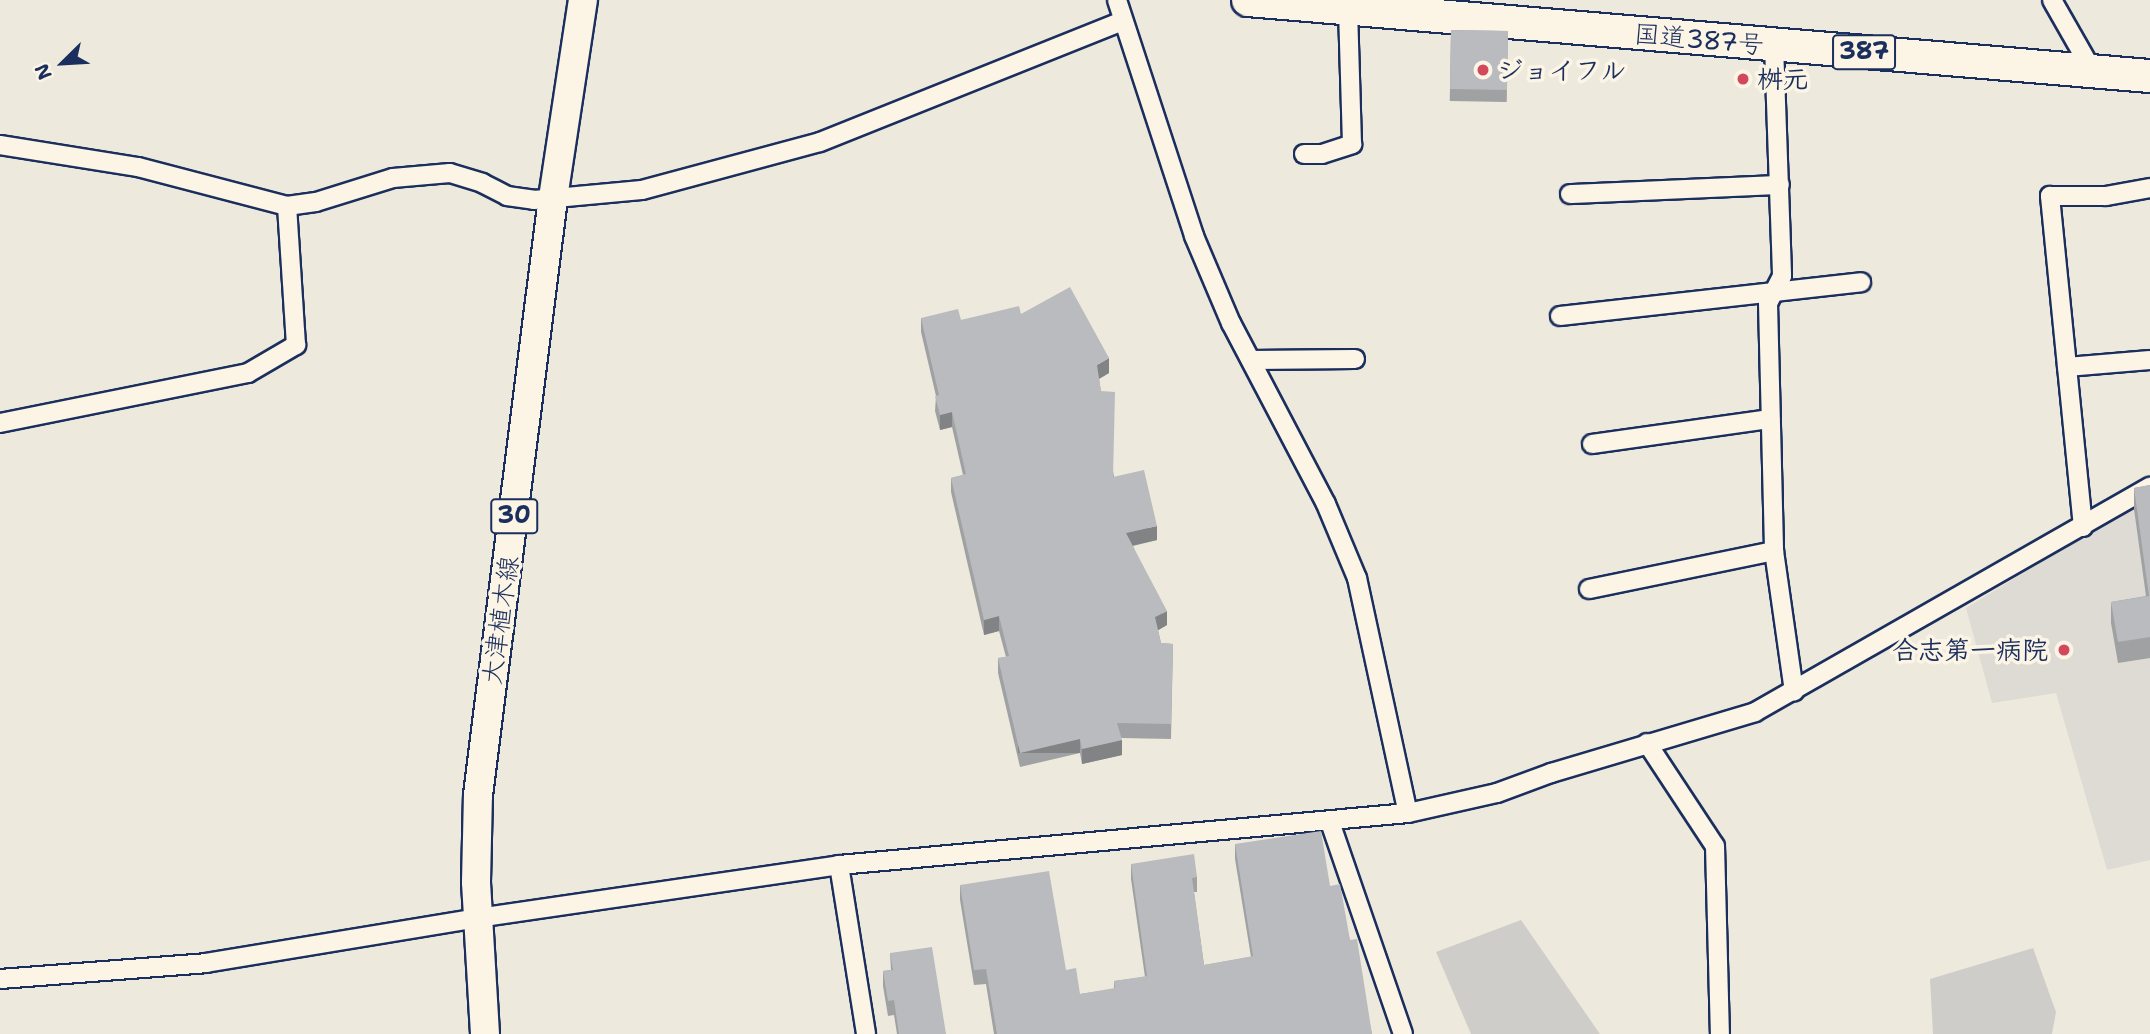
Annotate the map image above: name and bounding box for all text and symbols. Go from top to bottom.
street label: 国道387号 [1633,18,1765,60]
north arrow [28,28,98,98]
road number: 387 [1831,32,1897,72]
place label: ジョイフル [1497,54,1627,86]
text: N [29,60,58,84]
marker: ジョイフル [1475,62,1491,78]
place label: 桝元 [1757,63,1809,95]
marker: 桝元 [1735,71,1751,87]
road number: 30 [490,495,538,536]
street label: 大津植木線 [476,553,524,687]
place label: 合志第一病院 [1892,634,2048,666]
marker: 合志第一病院 [2054,640,2074,660]

